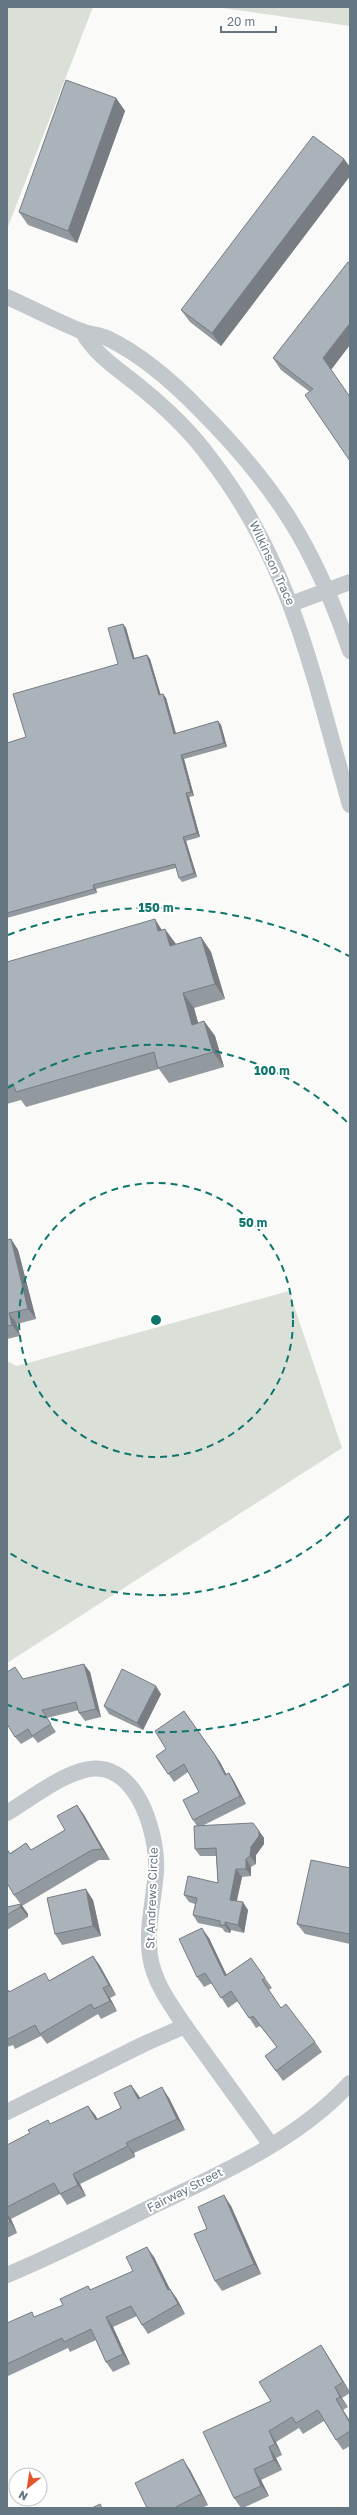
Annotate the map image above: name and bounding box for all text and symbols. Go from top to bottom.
scale bar [221,8,276,34]
text: 20 m [227,14,255,29]
street label: Wilkinson Trace [246,518,299,607]
text: 150 m [139,900,173,915]
text: 100 m [254,1063,290,1078]
text: 50 m [239,1215,267,1230]
centre of rings [149,1313,163,1327]
street label: St Andrews Circle [142,1847,161,1949]
street label: Fairway Street [144,2164,225,2215]
north arrow [8,2467,48,2507]
text: N [16,2488,30,2504]

